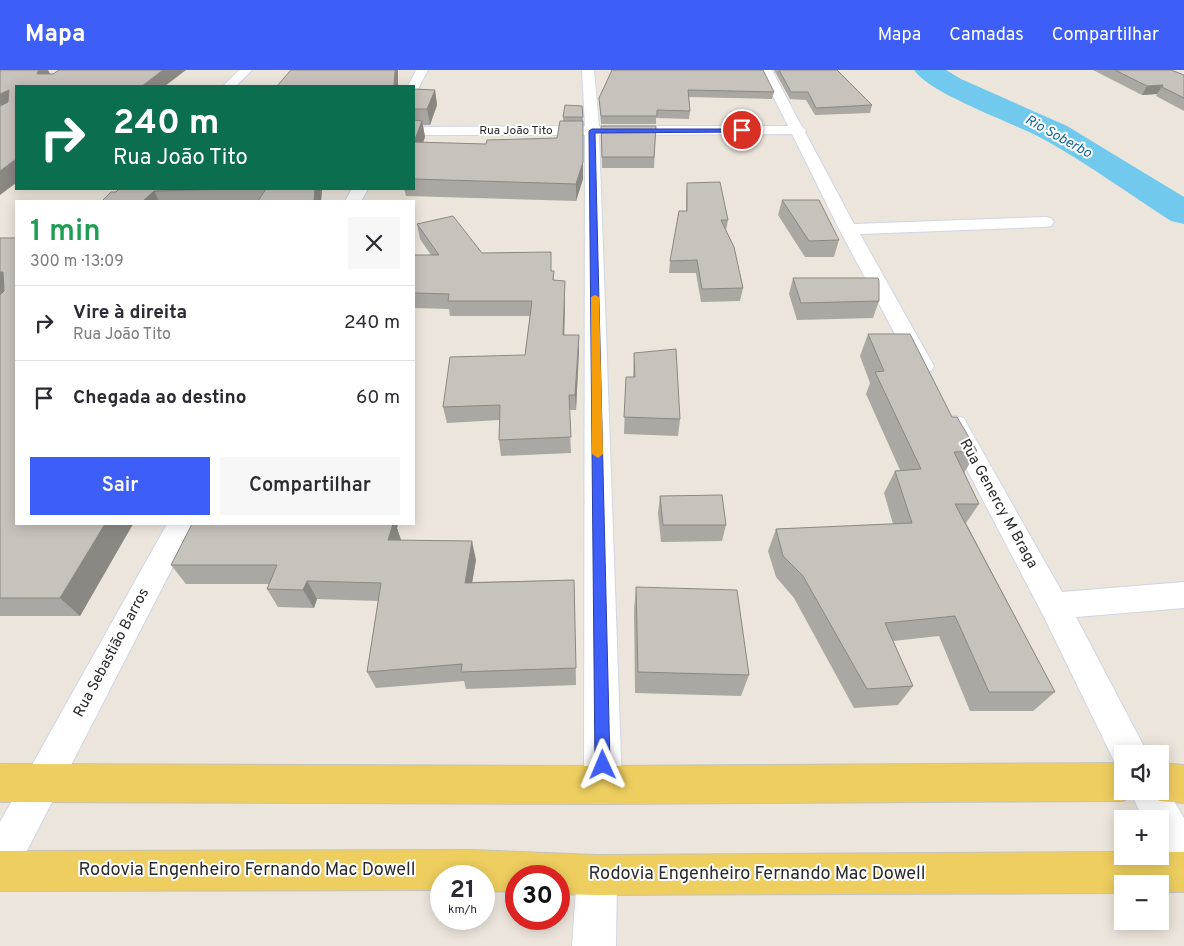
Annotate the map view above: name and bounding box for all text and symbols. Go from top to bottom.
text: Mapa [25,20,85,50]
text: Mapa [878,24,921,47]
text: Camadas [949,24,1024,47]
text: Compartilhar [1052,24,1159,47]
text: 240 m [113,102,219,146]
icon: right [30,105,95,170]
pin [721,109,763,151]
water label: Rio Soberbo [1022,112,1095,163]
icon: arrive [728,116,756,144]
street label: Rua João Tito [479,123,553,139]
text: Rua João Tito [113,145,248,172]
text: 1 min [30,214,101,251]
button: close [348,217,400,269]
text: 300 m · 13:09 [30,252,124,272]
text: Vire à direita [73,301,187,325]
icon: right [30,309,58,337]
text: 240 m [344,311,400,335]
text: Rua João Tito [73,325,171,345]
icon: arrive [30,384,58,412]
text: Chegada ao destino [73,386,247,410]
text: 60 m [356,386,400,410]
street label: Rua Genercy M Braga [954,436,1042,572]
button: Sair [30,457,210,515]
button: Compartilhar [220,457,400,515]
street label: Rua Sebastião Barros [70,585,154,721]
position arrow [576,738,628,790]
map controls [1114,745,1169,930]
button: sound [1114,745,1169,800]
button: + [1114,810,1169,865]
street label: Rodovia Engenheiro Fernando Mac Dowell [79,859,415,882]
street label: Rodovia Engenheiro Fernando Mac Dowell [589,863,925,886]
speed limit sign: 30 [505,865,570,930]
text: 21 [450,875,475,907]
button: − [1114,875,1169,930]
text: km/h [448,902,477,918]

